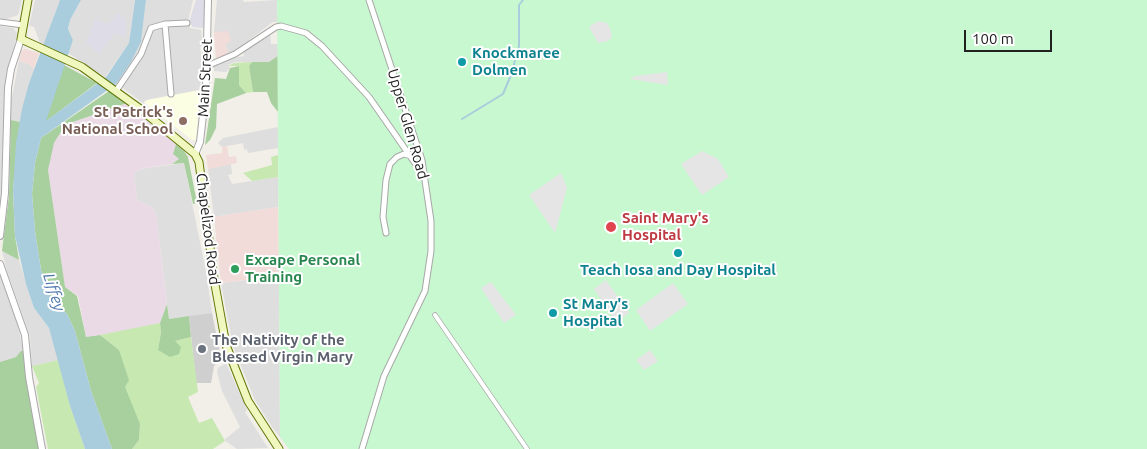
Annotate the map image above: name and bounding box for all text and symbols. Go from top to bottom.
scale bar [967,20,1054,52]
text: 100 m [972,30,1014,47]
street label: Main Street [194,38,216,118]
place label: Knockmaree Dolmen [472,44,560,79]
marker: Knockmaree Dolmen [456,56,468,68]
street label: Upper Glen Road [384,67,432,181]
place label: St Patrick's National School [62,103,173,138]
marker: St Patrick's National School [177,115,189,127]
street label: Chapelizod Road [192,172,224,286]
place label: Saint Mary's Hospital [622,209,709,244]
marker: Saint Mary's Hospital [604,220,618,234]
marker: Teach Iosa and Day Hospital [672,247,684,259]
place label: Excape Personal Training [245,251,360,286]
place label: Teach Iosa and Day Hospital [580,261,776,279]
marker: Excape Personal Training [229,263,241,275]
water label: Liffey [39,271,69,313]
place label: St Mary's Hospital [563,295,628,330]
marker: St Mary's Hospital [547,307,559,319]
place label: The Nativity of the Blessed Virgin Mary [212,331,353,366]
marker: The Nativity of the Blessed Virgin Mary [196,343,208,355]

